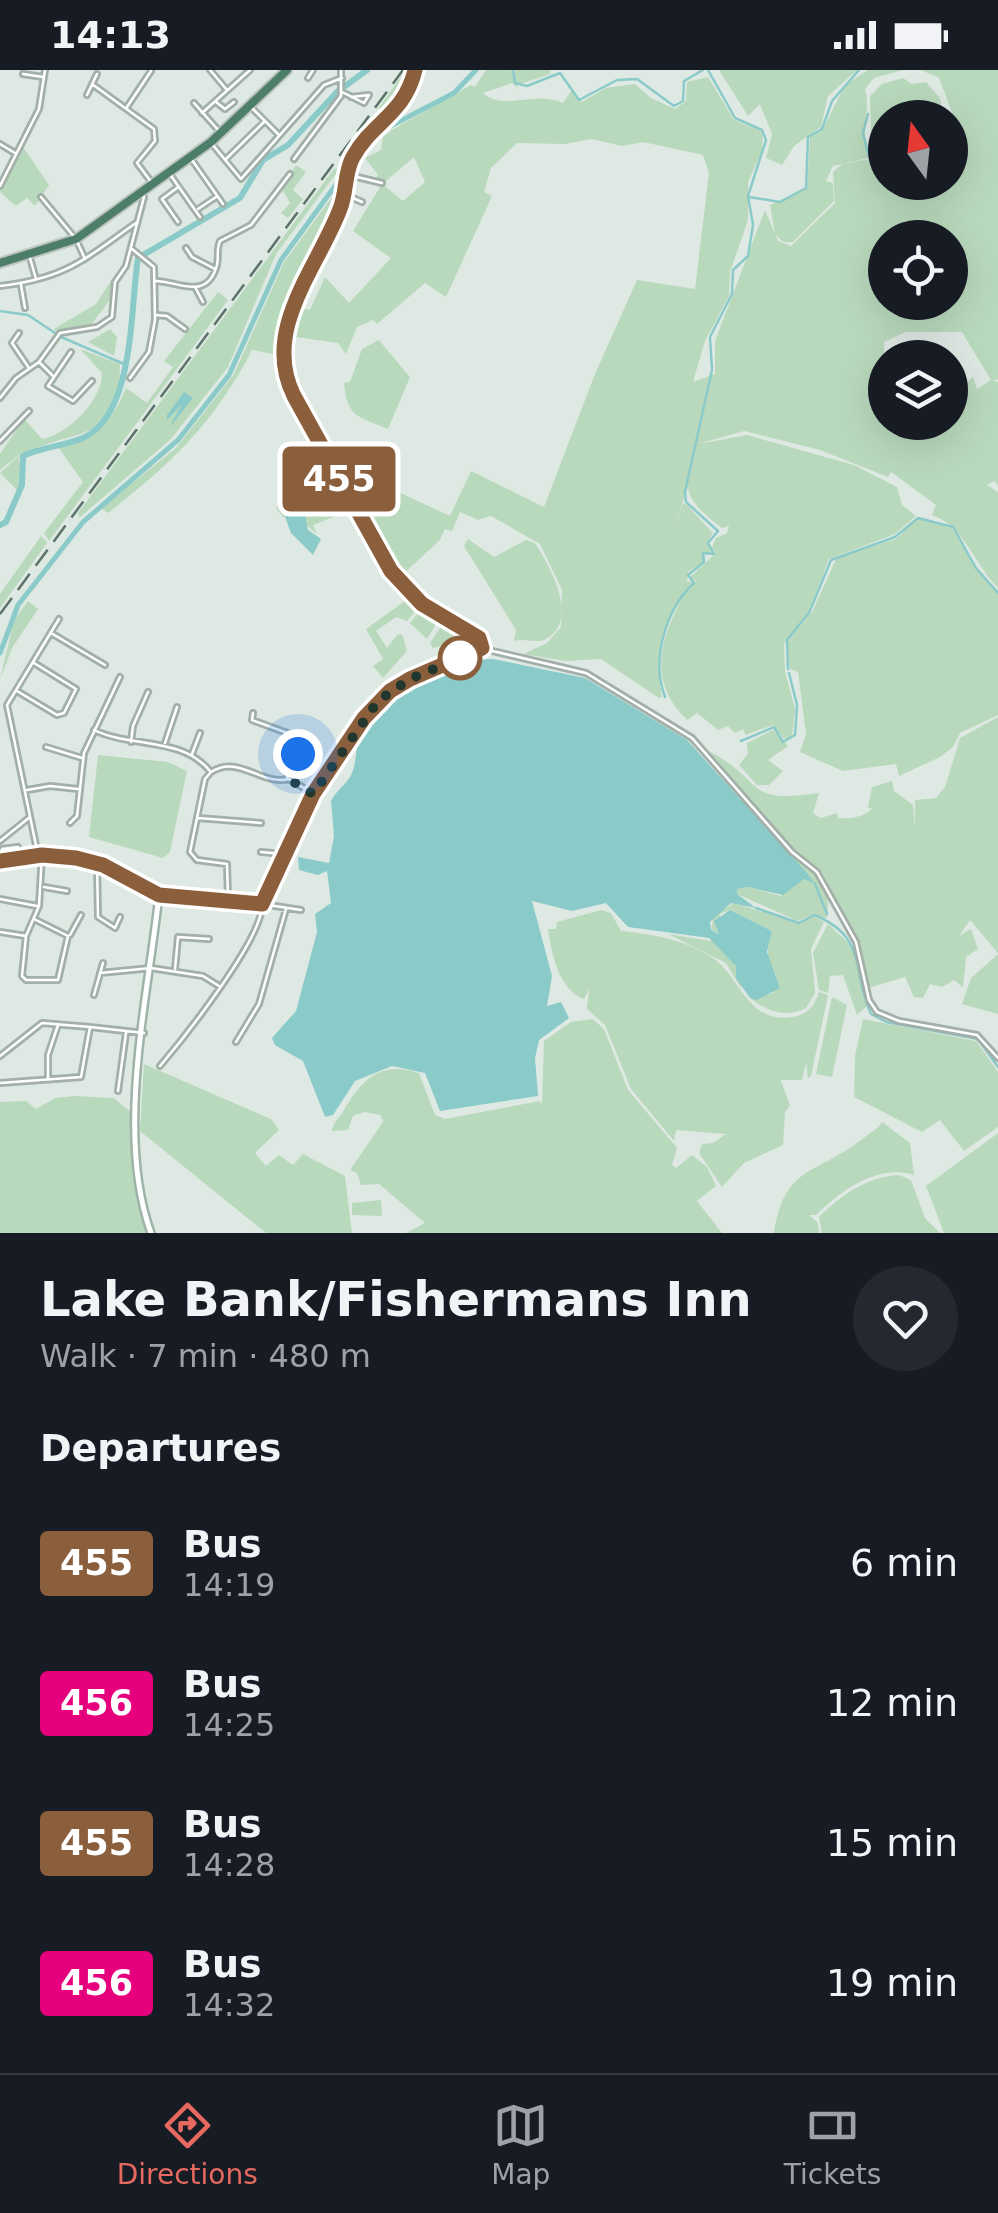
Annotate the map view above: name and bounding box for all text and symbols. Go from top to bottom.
text: 14:13 [50,13,171,57]
north arrow [868,100,968,200]
map controls [868,100,968,440]
button: locate [868,220,968,320]
button: layers [868,340,968,440]
line badge: 455 [282,446,396,512]
text: 455 [302,459,376,499]
unlabelled marker [439,637,481,679]
your location [273,729,323,779]
button: heart [853,1266,958,1371]
text: Lake Bank/Fishermans Inn [40,1271,752,1327]
text: Walk · 7 min · 480 m [40,1337,371,1375]
text: Departures [40,1426,281,1470]
text: Bus [183,1522,262,1566]
text: 6 min [850,1541,958,1585]
text: 455 [60,1543,133,1583]
text: 14:19 [183,1566,275,1604]
text: Bus [183,1662,262,1706]
text: 12 min [826,1681,958,1725]
text: 456 [60,1683,133,1723]
text: 14:25 [183,1706,275,1744]
text: Bus [183,1802,262,1846]
text: 15 min [826,1821,958,1865]
text: 455 [60,1823,133,1863]
text: 14:28 [183,1846,275,1884]
text: Bus [183,1942,262,1986]
text: 19 min [826,1961,958,2005]
text: 456 [60,1963,133,2003]
text: 14:32 [183,1986,275,2024]
tab: Directions [117,2098,258,2191]
tab: Map [491,2098,550,2191]
tab: Tickets [784,2098,881,2191]

